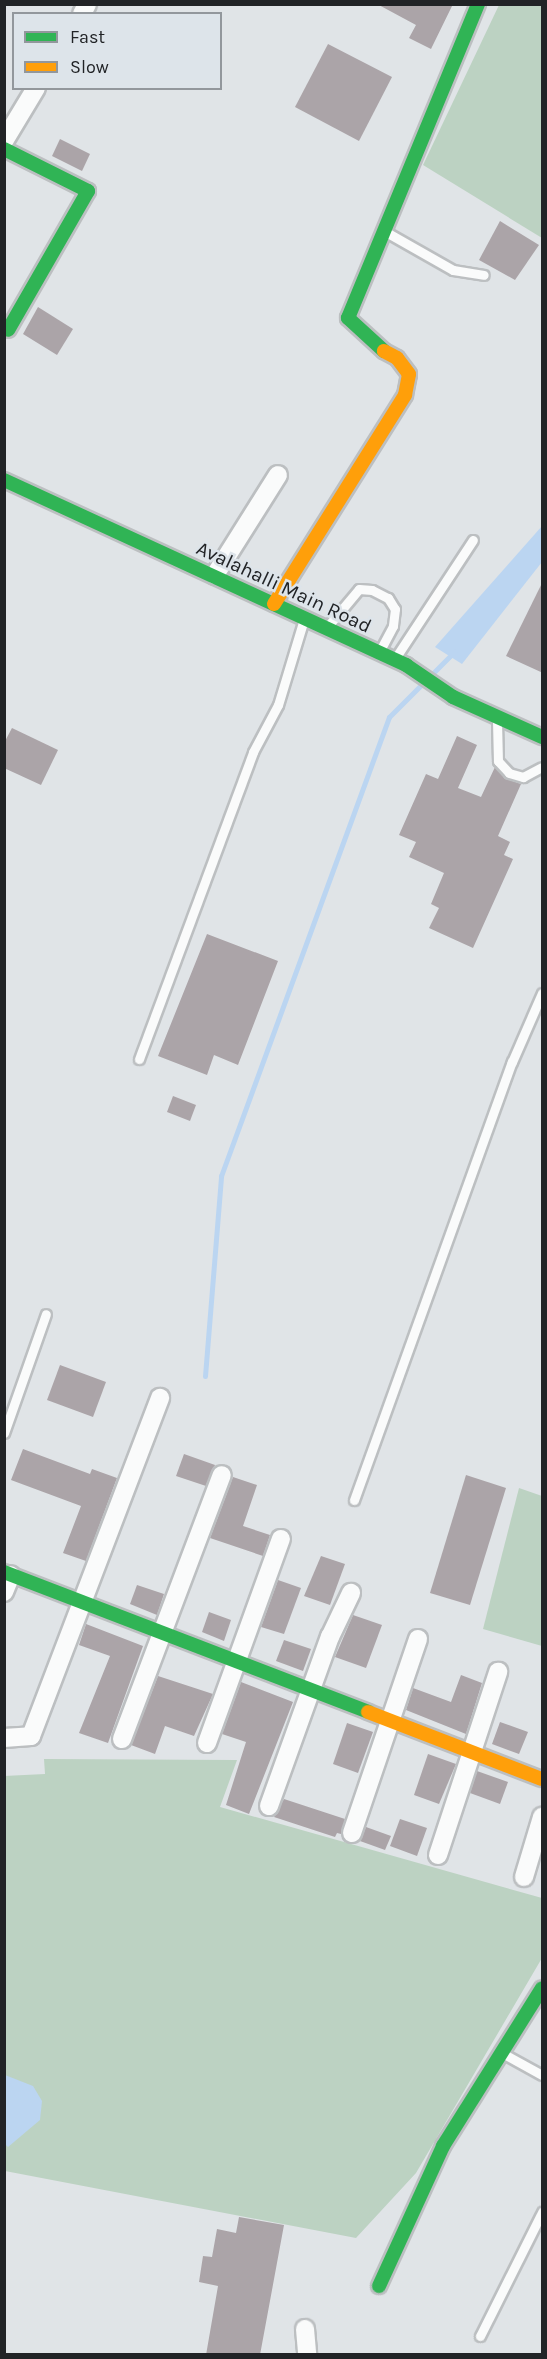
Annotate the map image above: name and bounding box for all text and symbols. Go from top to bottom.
legend [12,12,222,90]
text: Fast [70,26,105,48]
text: Slow [70,56,109,78]
street label: Avalahalli Main Road [193,536,375,638]

